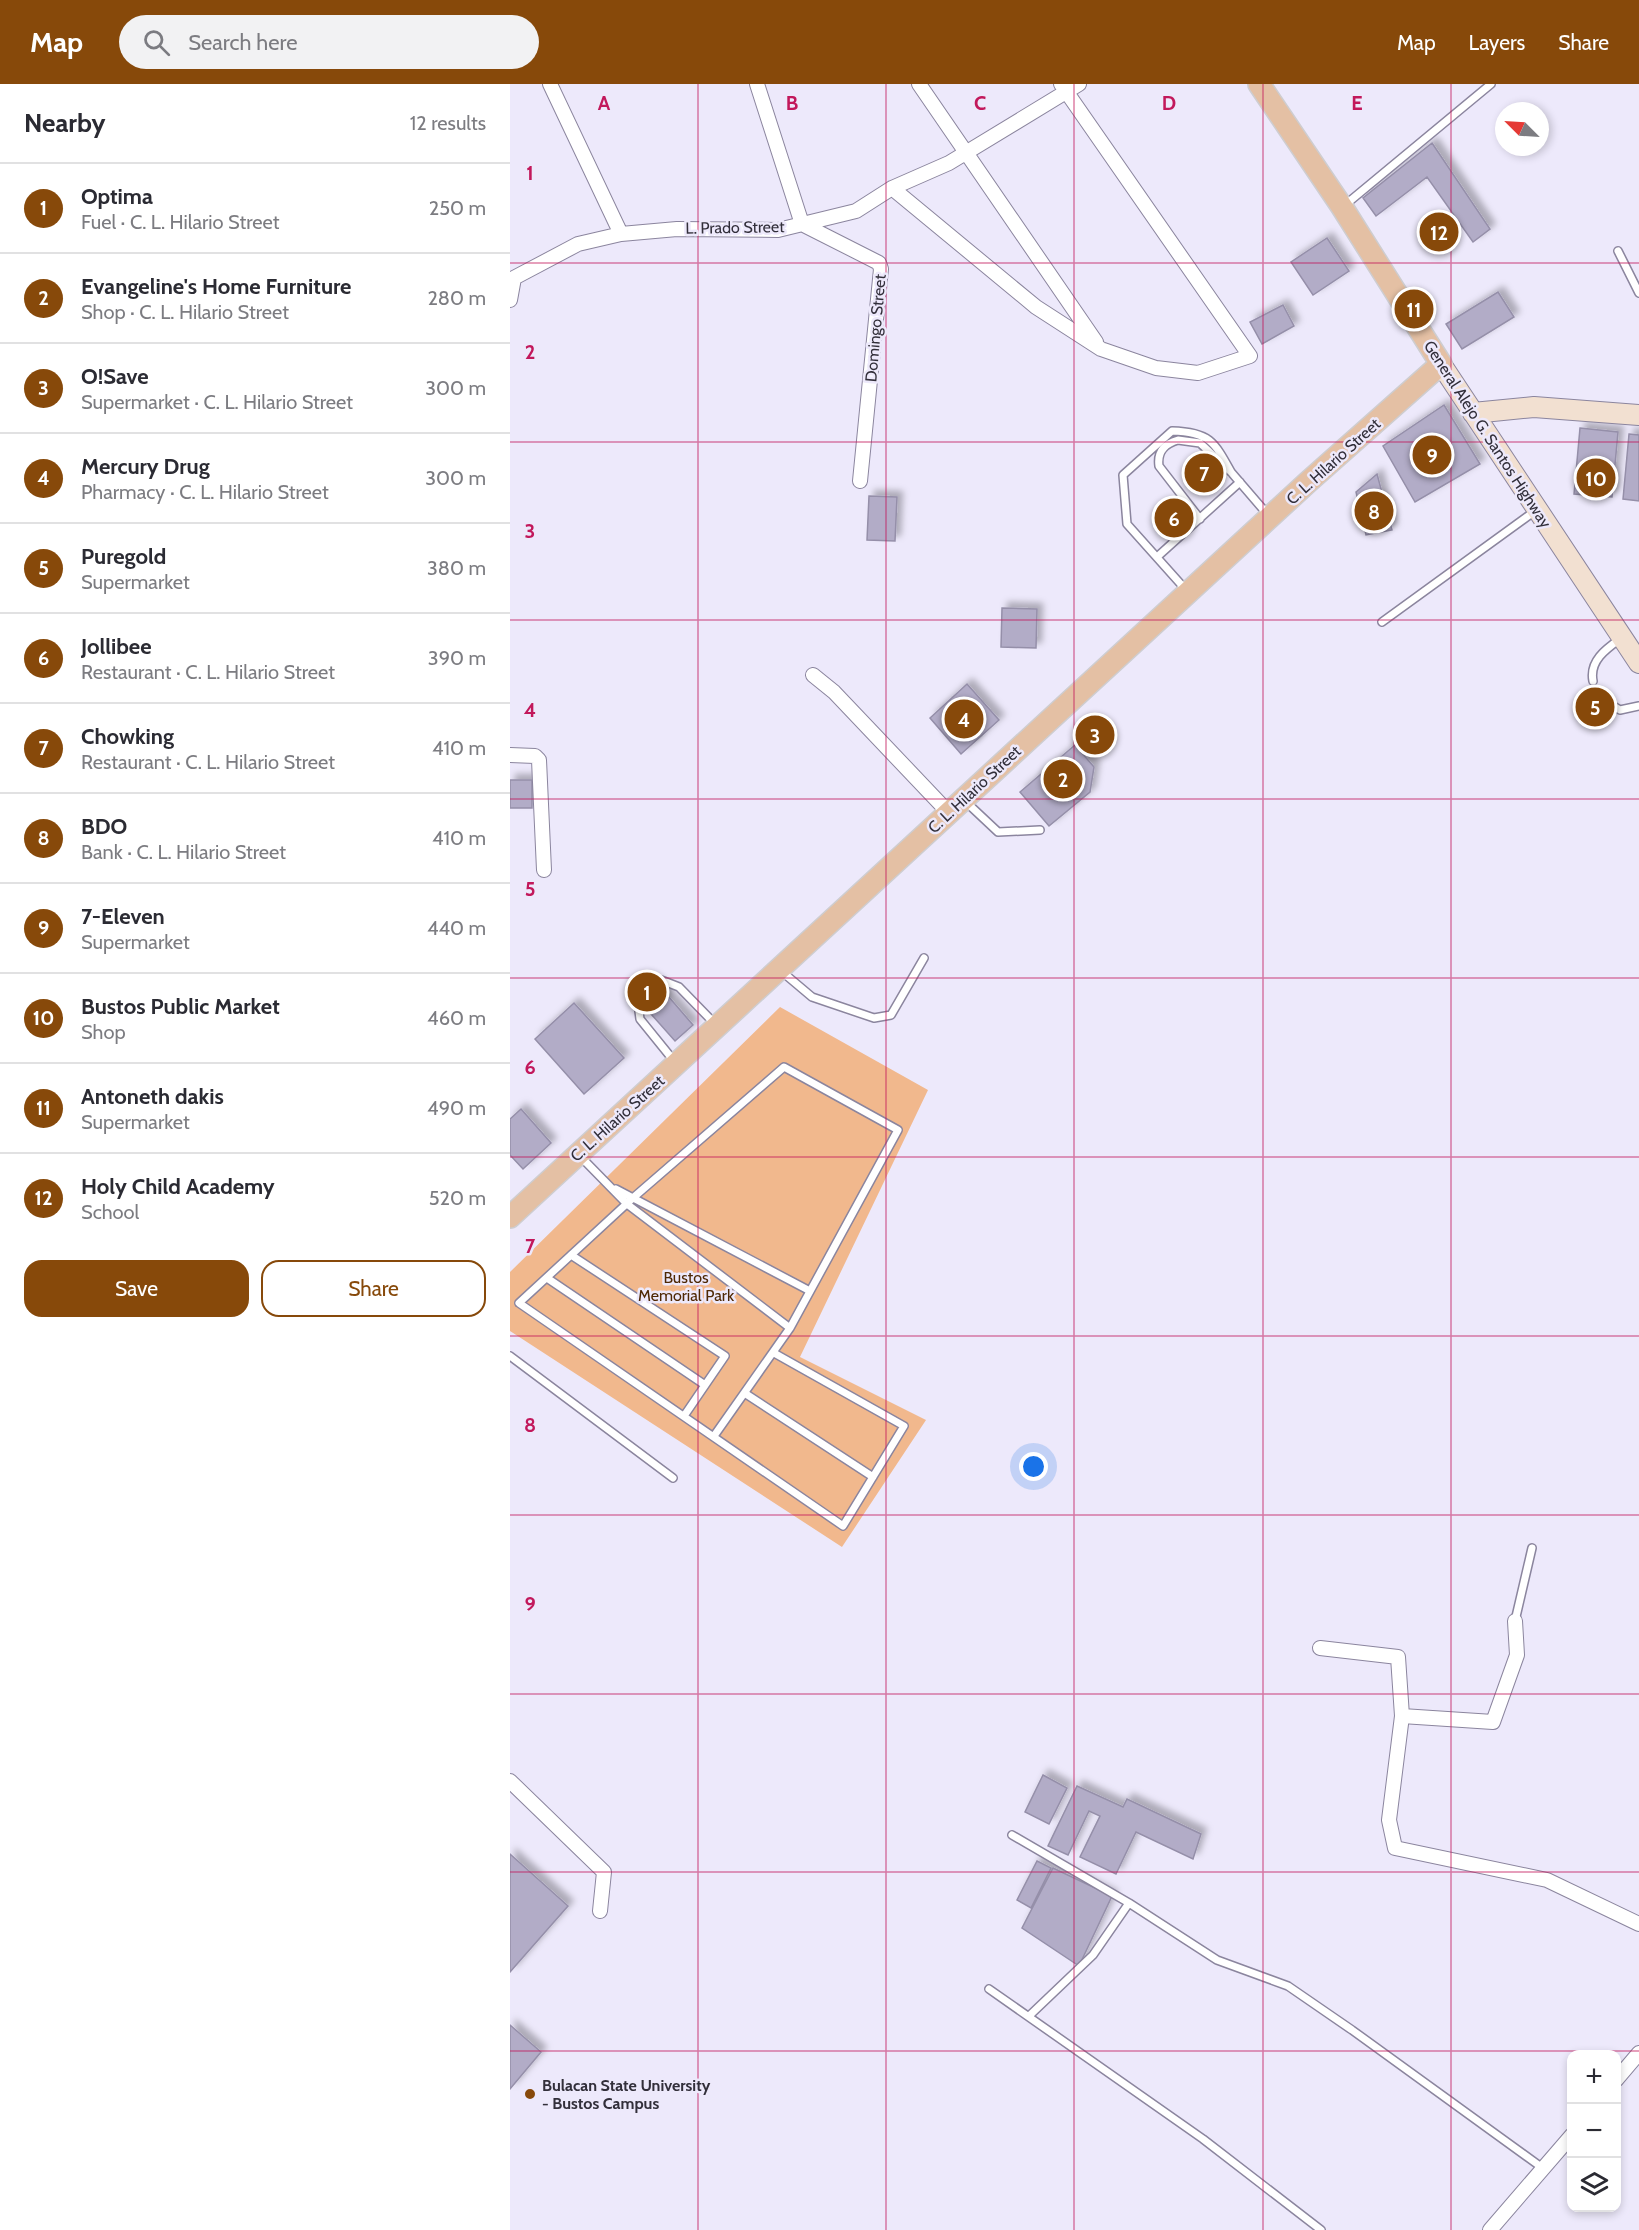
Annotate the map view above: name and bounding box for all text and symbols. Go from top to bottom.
search box [119,15,539,69]
text: Map [30,25,83,59]
icon: search [140,26,173,59]
text: Search here [188,29,297,56]
text: Map [1397,30,1436,55]
text: Layers [1469,30,1525,55]
text: Share [1558,30,1609,55]
text: A [598,91,611,115]
text: B [786,91,798,115]
text: C [974,91,986,115]
text: D [1162,91,1176,115]
text: E [1351,91,1363,115]
north arrow [1495,102,1549,156]
text: Nearby [24,107,105,139]
text: 12 results [410,111,486,135]
text: 1 [526,161,534,185]
text: Optima [81,183,153,210]
text: 1 [40,196,47,220]
text: 250 m [429,196,486,220]
text: Fuel · C. L. Hilario Street [81,210,280,234]
pin: 12 [1420,210,1458,254]
street label: L. Prado Street [685,217,785,238]
text: Evangeline's Home Furniture [81,273,351,300]
street label: Domingo Street [861,273,890,383]
text: 2 [38,286,49,310]
text: 280 m [427,286,486,310]
pin: 11 [1394,286,1434,332]
text: Shop · C. L. Hilario Street [81,300,289,324]
street label: General Alejo G. Santos Highway [1420,337,1555,531]
text: 2 [525,340,535,364]
text: O!Save [81,363,149,390]
text: 3 [38,376,49,400]
text: 300 m [425,376,486,400]
text: Supermarket · C. L. Hilario Street [81,390,353,414]
street label: C. L. Hilario Street [1282,414,1385,508]
pin: 9 [1412,432,1452,478]
pin: 7 [1184,450,1224,496]
text: Mercury Drug [81,453,210,480]
pin: 10 [1576,456,1616,500]
text: 4 [37,466,50,490]
text: 300 m [425,466,486,490]
text: Pharmacy · C. L. Hilario Street [81,480,329,504]
pin: 8 [1354,488,1394,534]
pin: 6 [1154,496,1194,540]
text: 3 [525,519,535,543]
text: Puregold [81,543,166,570]
text: 5 [38,556,49,580]
text: 380 m [427,556,486,580]
text: Supermarket [81,570,190,594]
text: Jollibee [81,633,152,660]
text: 6 [38,646,49,670]
text: 390 m [428,646,486,670]
text: Restaurant · C. L. Hilario Street [81,660,335,684]
pin: 5 [1576,684,1614,730]
pin: 4 [944,696,984,742]
text: 4 [524,698,536,722]
pin: 3 [1076,712,1114,758]
text: Chowking [81,723,174,750]
text: 7 [38,736,49,760]
text: 410 m [432,736,486,760]
street label: C. L. Hilario Street [924,741,1025,837]
text: Restaurant · C. L. Hilario Street [81,750,335,774]
pin: 2 [1044,756,1082,802]
text: BDO [81,813,127,840]
text: 8 [37,826,50,850]
text: 410 m [432,826,486,850]
text: Bank · C. L. Hilario Street [81,840,286,864]
text: 5 [525,877,535,901]
text: 7-Eleven [81,903,165,930]
text: 9 [38,916,49,940]
text: 440 m [427,916,486,940]
text: Supermarket [81,930,190,954]
pin: 1 [628,970,666,1014]
text: Bustos Public Market [81,993,280,1020]
text: 10 [33,1006,54,1030]
text: 460 m [427,1006,486,1030]
text: Shop [81,1020,126,1044]
text: 6 [524,1055,536,1079]
street label: C. L. Hilario Street [566,1071,669,1165]
text: Antoneth dakis [81,1083,224,1110]
text: 11 [36,1096,51,1120]
text: 490 m [427,1096,486,1120]
text: Supermarket [81,1110,190,1134]
text: Holy Child Academy [81,1173,275,1200]
text: 12 [35,1186,52,1210]
text: 520 m [429,1186,486,1210]
text: School [81,1200,139,1224]
text: 7 [525,1234,536,1258]
button: Save [24,1260,249,1317]
button: Share [261,1260,486,1317]
park label: Bustos Memorial Park [638,1268,735,1305]
text: 8 [524,1413,536,1437]
your location [1019,1452,1048,1481]
text: 9 [524,1592,536,1616]
map controls [1567,2050,1621,2212]
button: + [1567,2050,1621,2104]
place label: Bulacan State University - Bustos Campus [542,2076,711,2113]
marker: Bulacan State University - Bustos Campus [523,2087,537,2101]
button: − [1567,2104,1621,2158]
button: layers [1567,2158,1621,2212]

